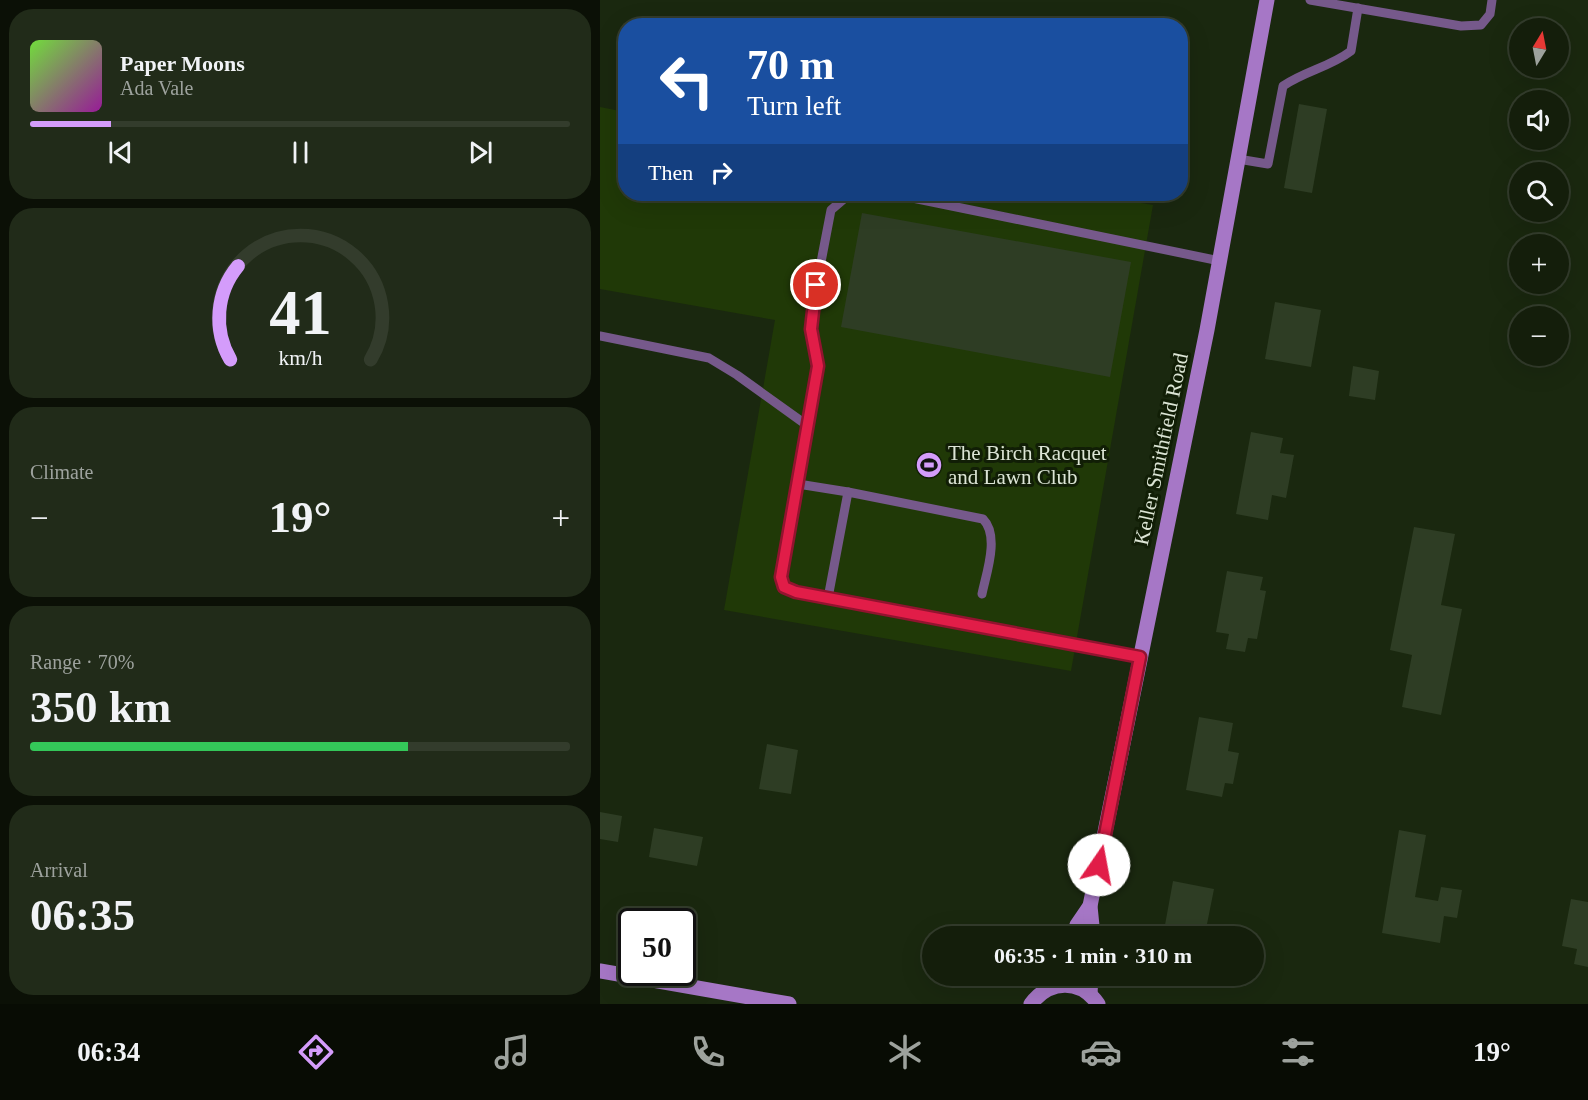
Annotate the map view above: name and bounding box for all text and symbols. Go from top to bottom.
north arrow [1509,18,1569,78]
map controls [1509,18,1569,366]
icon: left [648,42,726,120]
text: 70 m [747,42,835,88]
text: Paper Moons [120,51,245,76]
text: Ada Vale [120,77,194,99]
button: sound [1509,90,1569,150]
text: Turn left [747,91,841,121]
icon: previous [104,136,137,169]
icon: pause [284,136,317,169]
icon: next [464,136,497,169]
icon: right [705,156,738,189]
text: Then [648,160,693,185]
button: search [1509,162,1569,222]
button: + [1509,234,1569,294]
pin [790,259,841,310]
icon: arrive [799,268,832,301]
text: 41 [269,278,331,347]
button: − [1509,306,1569,366]
text: km/h [278,346,322,370]
street label: Keller Smithfield Road [1129,350,1193,547]
place label: The Birch Racquet and Lawn Club [948,441,1107,489]
sports icon: The Birch Racquet and Lawn Club [914,450,944,480]
text: Climate [30,461,93,483]
text: 19° [269,492,332,542]
text: − [30,500,49,536]
text: + [551,500,570,536]
text: Range · 70% [30,651,134,673]
text: 350 km [30,682,171,732]
position arrow [1067,833,1131,897]
text: Arrival [30,859,88,881]
text: 06:35 [30,890,135,940]
speed limit sign: 50 [618,908,696,986]
text: 06:35 · 1 min · 310 m [994,943,1192,968]
icon: directions [295,1031,337,1073]
icon: music [491,1031,533,1073]
icon: phone [687,1031,729,1073]
icon: climate [884,1031,926,1073]
icon: car [1080,1031,1122,1073]
icon: filters [1277,1031,1319,1073]
text: 06:34 [77,1037,140,1067]
text: 19° [1473,1037,1511,1067]

